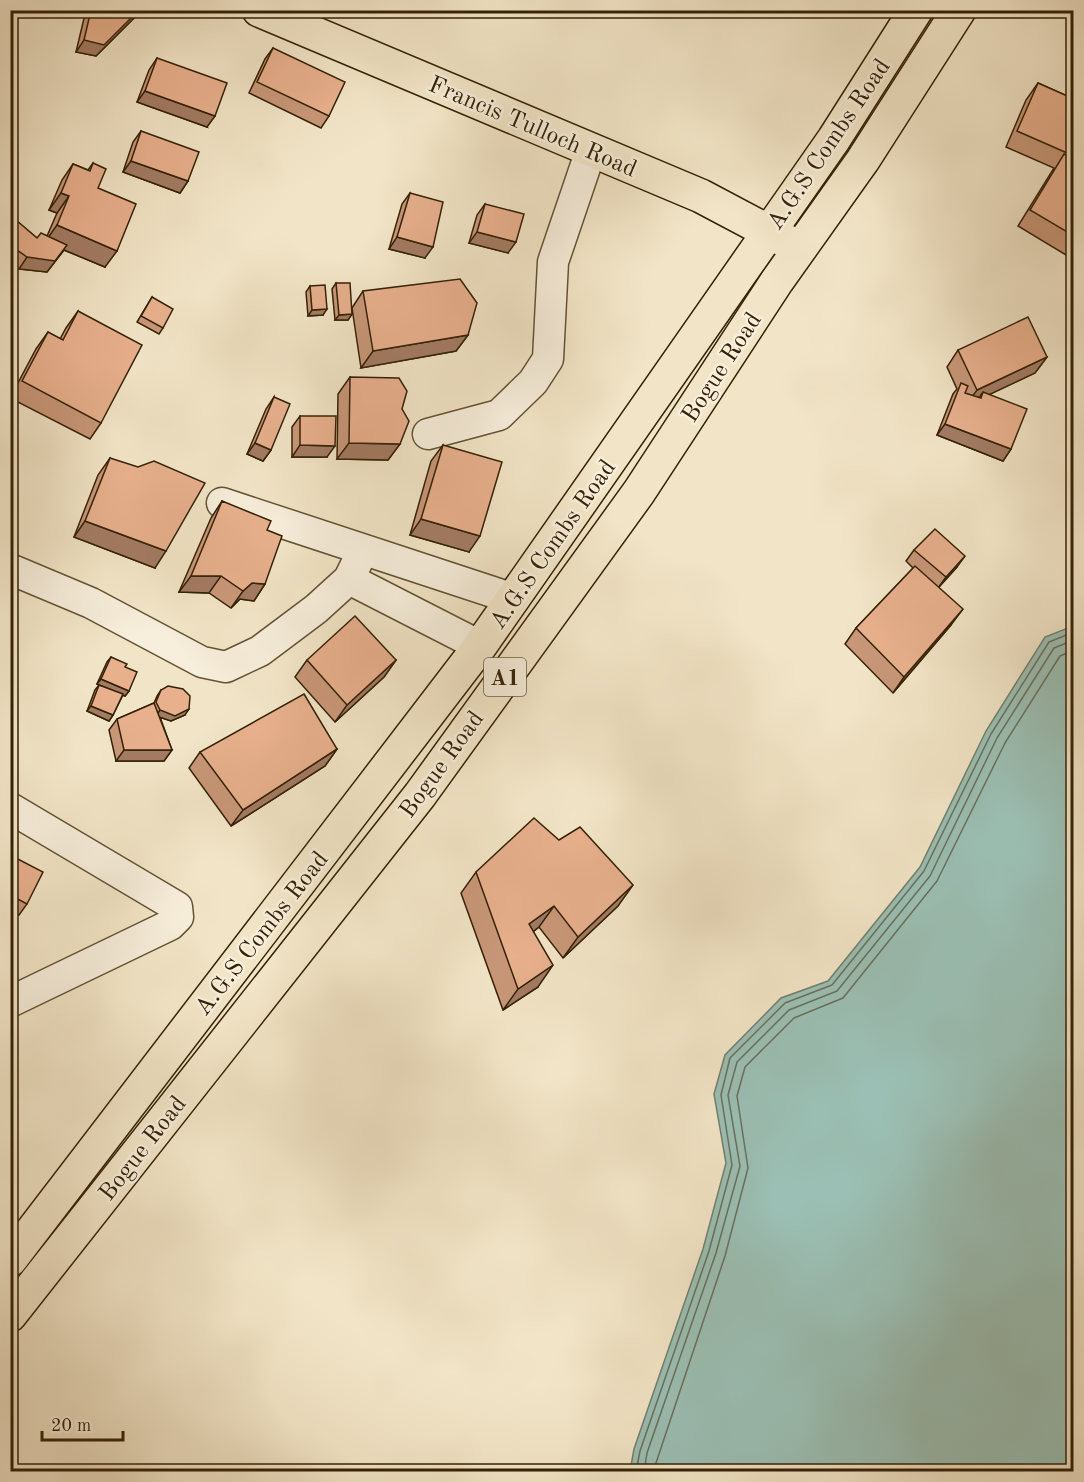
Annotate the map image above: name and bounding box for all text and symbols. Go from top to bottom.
street label: A.G.S Combs Road [764,55,896,235]
street label: Francis Tulloch Road [425,73,640,183]
street label: Bogue Road [678,309,767,427]
street label: A.G.S Combs Road [486,456,621,634]
road number: A1 [484,658,526,696]
street label: Bogue Road [396,707,489,823]
street label: A.G.S Combs Road [191,848,334,1021]
street label: Bogue Road [95,1092,192,1206]
scale bar [42,1404,123,1442]
text: 20 m [51,1417,91,1435]

